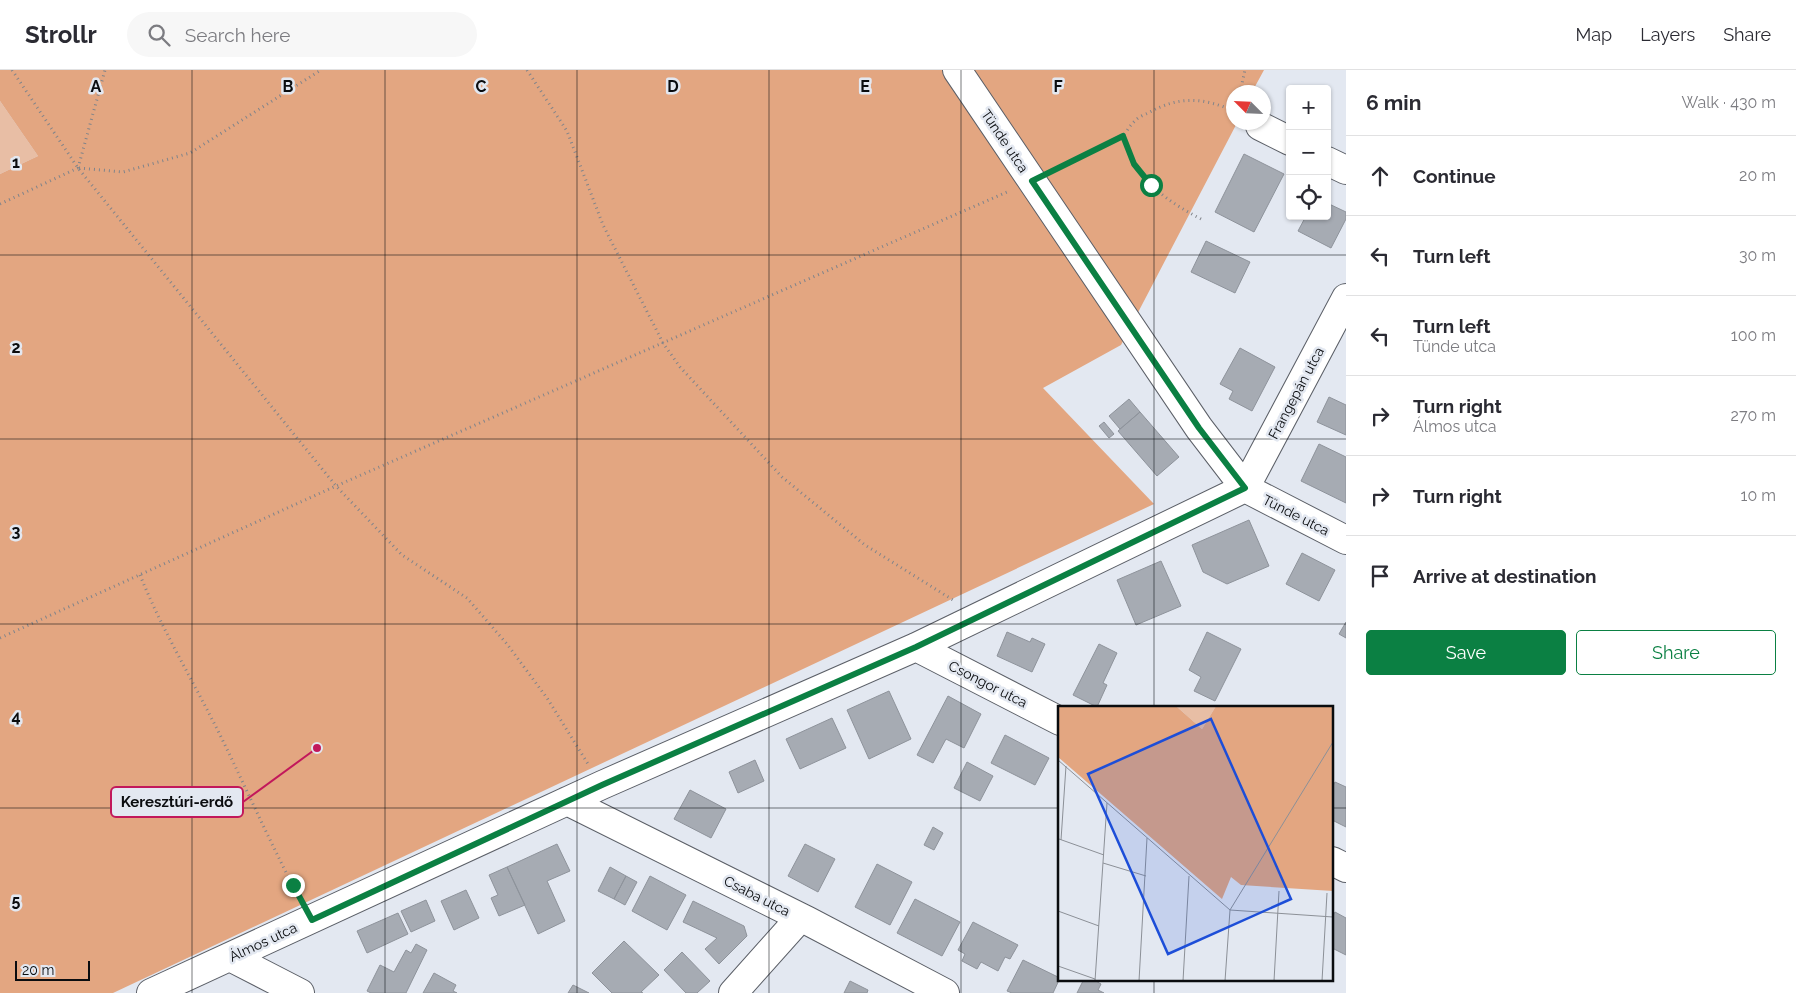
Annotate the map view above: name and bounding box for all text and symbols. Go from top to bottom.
search box [127,12,477,57]
text: Strollr [25,20,97,49]
icon: search [145,21,173,49]
text: Search here [185,24,290,46]
text: Map [1576,24,1612,45]
text: Layers [1640,24,1695,45]
text: Share [1723,24,1771,45]
text: A [91,77,102,96]
text: B [283,77,294,96]
text: C [476,77,487,96]
text: D [667,77,679,96]
text: E [860,77,870,96]
text: F [1053,77,1063,96]
north arrow [1226,85,1271,130]
map controls [1286,85,1331,220]
button: + [1286,85,1331,130]
text: 6 min [1366,90,1421,115]
text: Walk · 430 m [1682,93,1776,112]
street label: Tünde utca [978,106,1032,176]
button: − [1286,130,1331,175]
text: 1 [12,153,20,172]
icon: ahead [1366,162,1394,190]
text: Continue [1413,165,1496,187]
text: 20 m [1739,166,1776,185]
route start [1140,174,1163,197]
button: locate [1286,175,1331,220]
icon: left [1366,242,1394,270]
text: Turn left [1413,245,1490,267]
text: 30 m [1739,246,1776,265]
text: Turn left [1413,315,1490,337]
icon: left [1366,322,1394,350]
text: 100 m [1731,326,1776,345]
text: Tünde utca [1413,337,1496,356]
text: 2 [11,338,21,357]
street label: Frangepán utca [1265,344,1327,442]
text: Turn right [1413,395,1502,417]
icon: right [1366,402,1394,430]
text: 270 m [1731,406,1776,425]
text: Álmos utca [1413,417,1496,436]
icon: right [1366,482,1394,510]
text: Turn right [1413,485,1502,507]
text: 10 m [1741,486,1776,505]
street label: Tünde utca [1260,491,1332,539]
text: 3 [12,522,21,541]
icon: arrive [1366,562,1394,590]
text: Arrive at destination [1413,565,1597,587]
button: Save [1366,630,1566,675]
button: Share [1576,630,1776,675]
street label: Csongor utca [946,657,1030,711]
inset map [1058,706,1334,980]
text: 4 [11,707,21,726]
callout: Keresztúri-erdő [111,787,243,817]
text: Keresztúri-erdő [121,793,233,811]
street label: Csaba utca [721,873,793,919]
route end [282,874,305,897]
text: 5 [12,891,21,910]
street label: Álmos utca [226,918,299,965]
scale bar [15,958,90,981]
text: 20 m [22,962,54,978]

